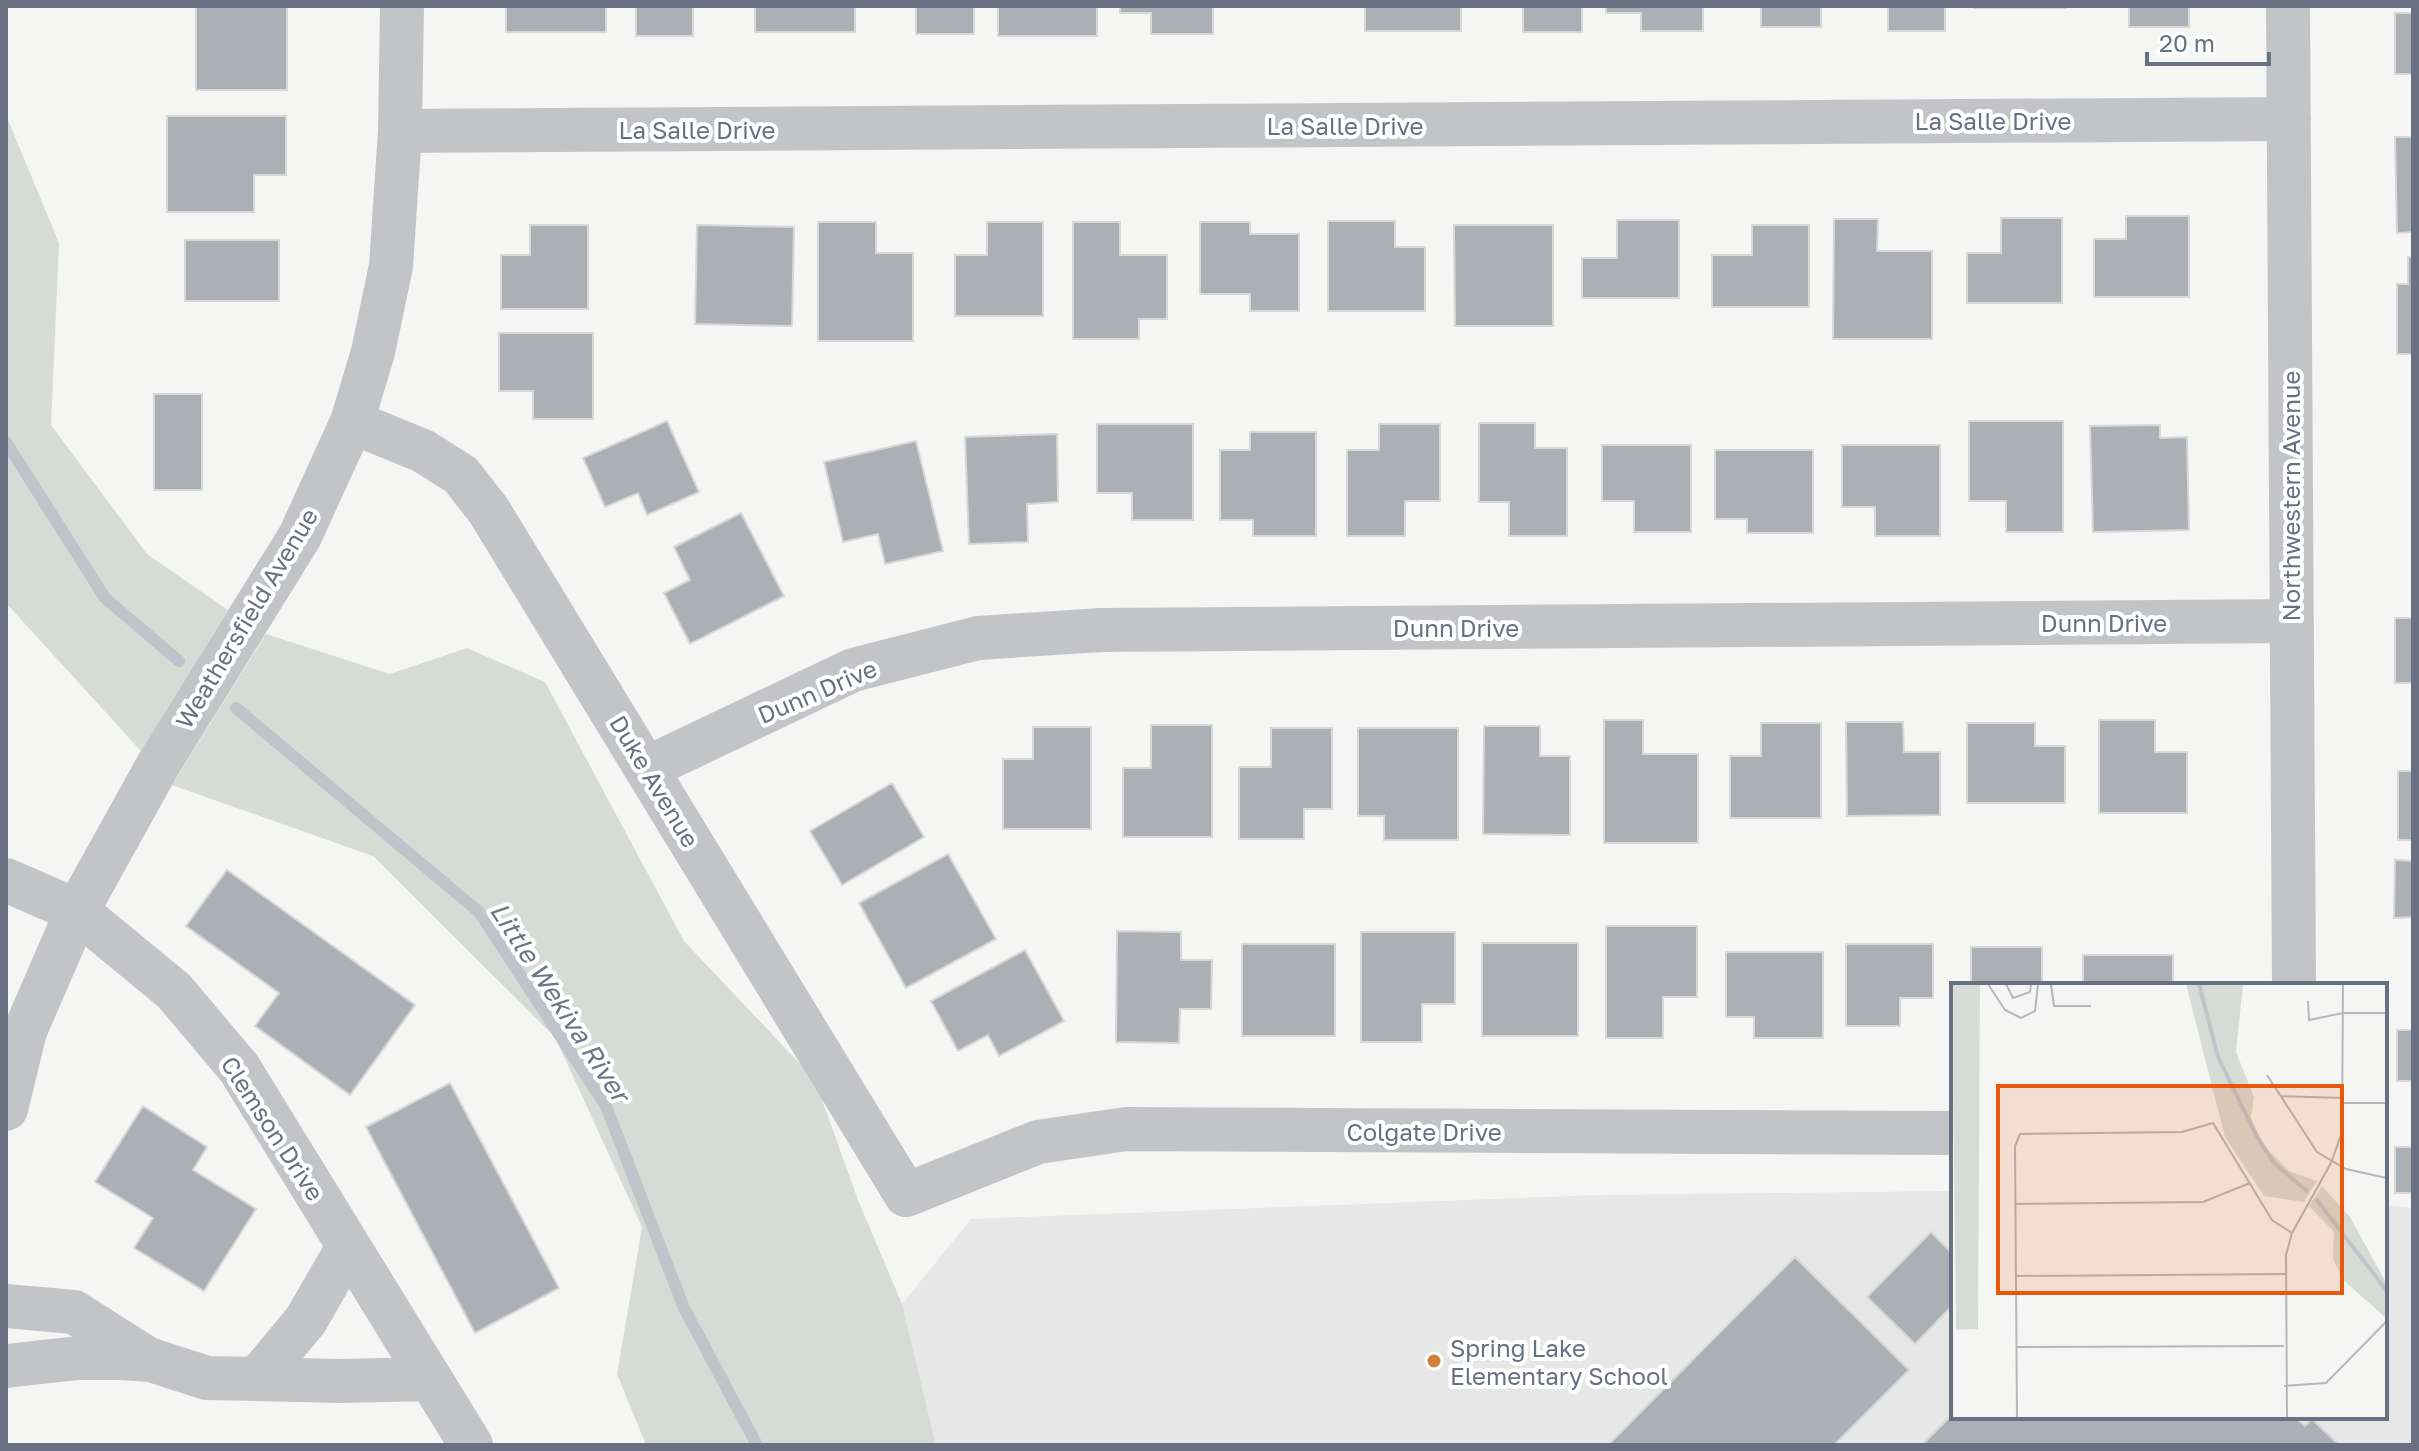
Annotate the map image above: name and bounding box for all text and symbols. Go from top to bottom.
scale bar [2147,16,2269,66]
text: 20 m [2159,28,2215,57]
street label: La Salle Drive [1915,106,2071,135]
street label: La Salle Drive [1267,111,1423,140]
street label: La Salle Drive [619,115,775,144]
street label: Northwestern Avenue [2276,371,2305,621]
street label: Weathersfield Avenue [169,503,323,733]
street label: Dunn Drive [2041,608,2167,637]
street label: Dunn Drive [1393,613,1519,642]
street label: Dunn Drive [753,653,881,729]
street label: Duke Avenue [604,710,706,852]
water label: Little Wekiva River [484,896,638,1111]
inset map [1951,983,2387,1419]
street label: Clemson Drive [216,1050,330,1206]
street label: Colgate Drive [1346,1117,1502,1146]
place label: Spring Lake Elementary School [1450,1333,1668,1390]
marker: Spring Lake Elementary School [1425,1352,1443,1370]

